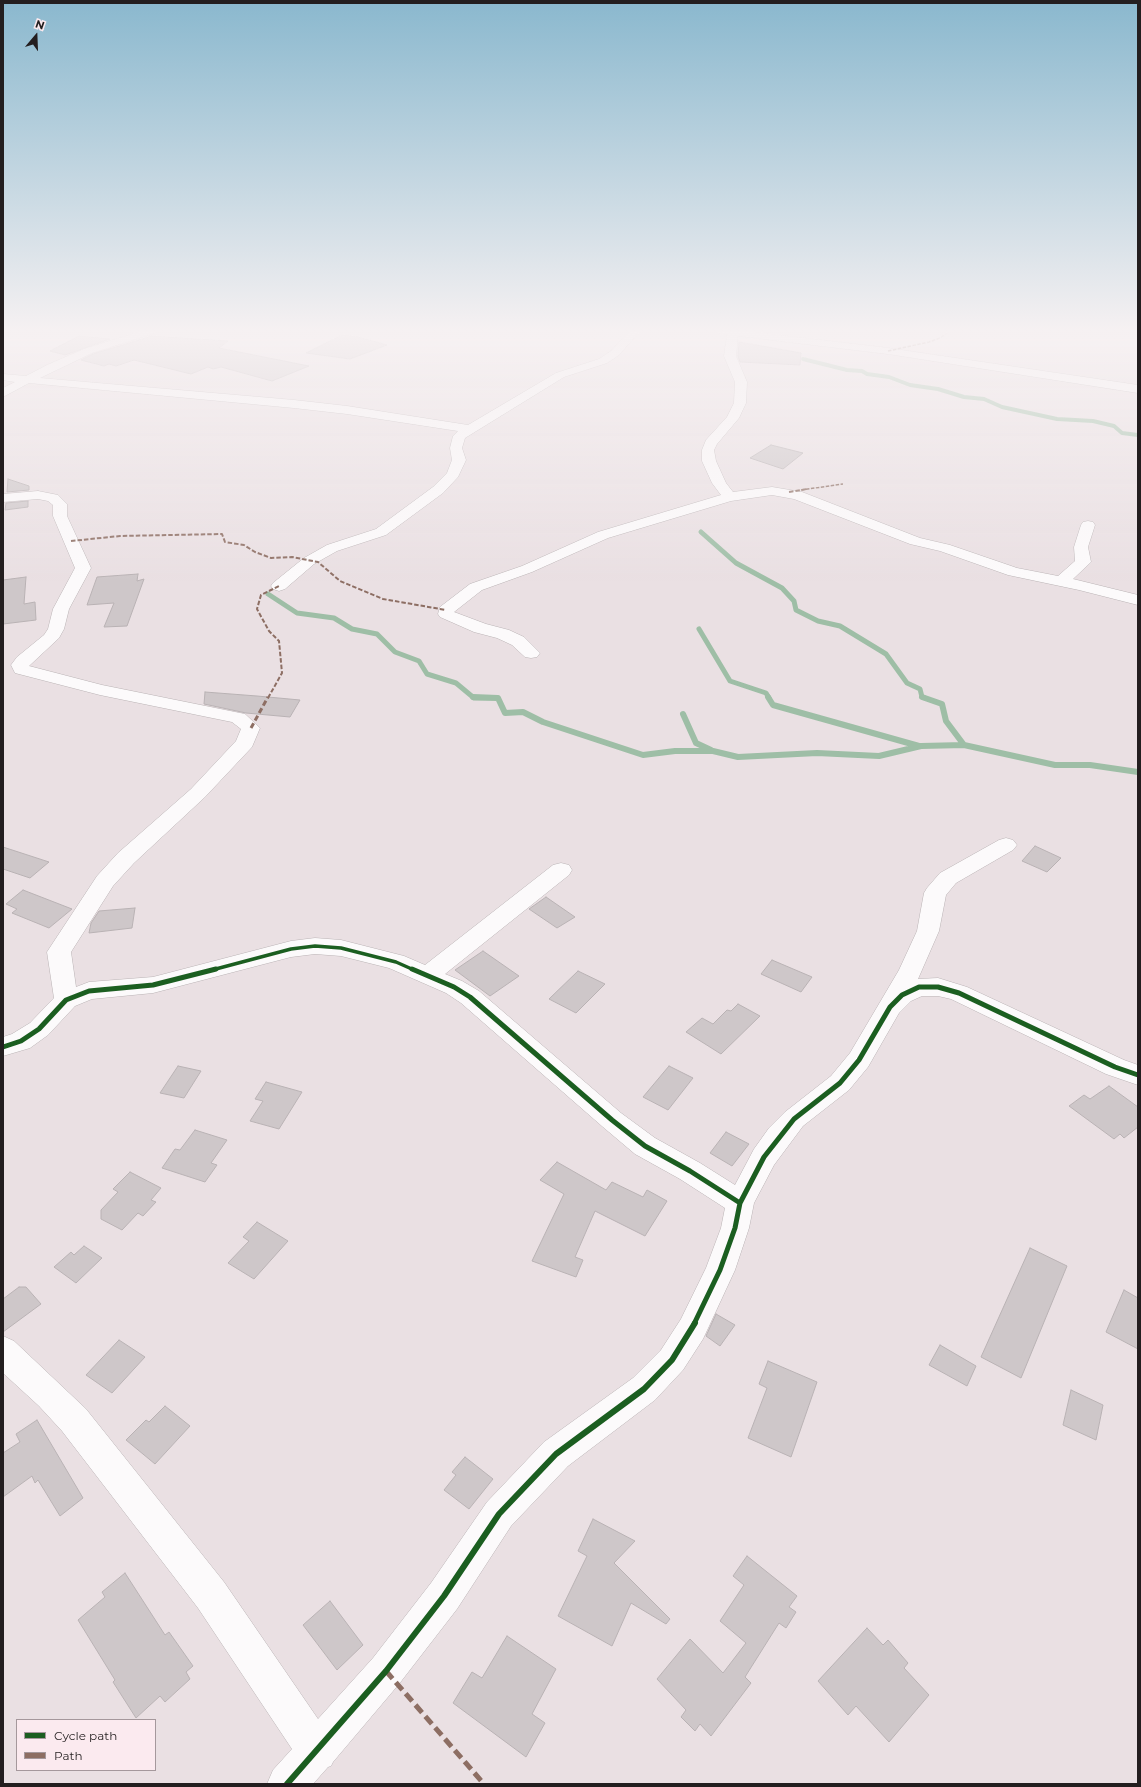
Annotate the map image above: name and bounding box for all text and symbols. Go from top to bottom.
north arrow [16,16,56,56]
text: N [33,17,46,33]
legend [16,1719,156,1771]
text: Cycle path [54,1728,117,1743]
text: Path [54,1748,83,1763]

